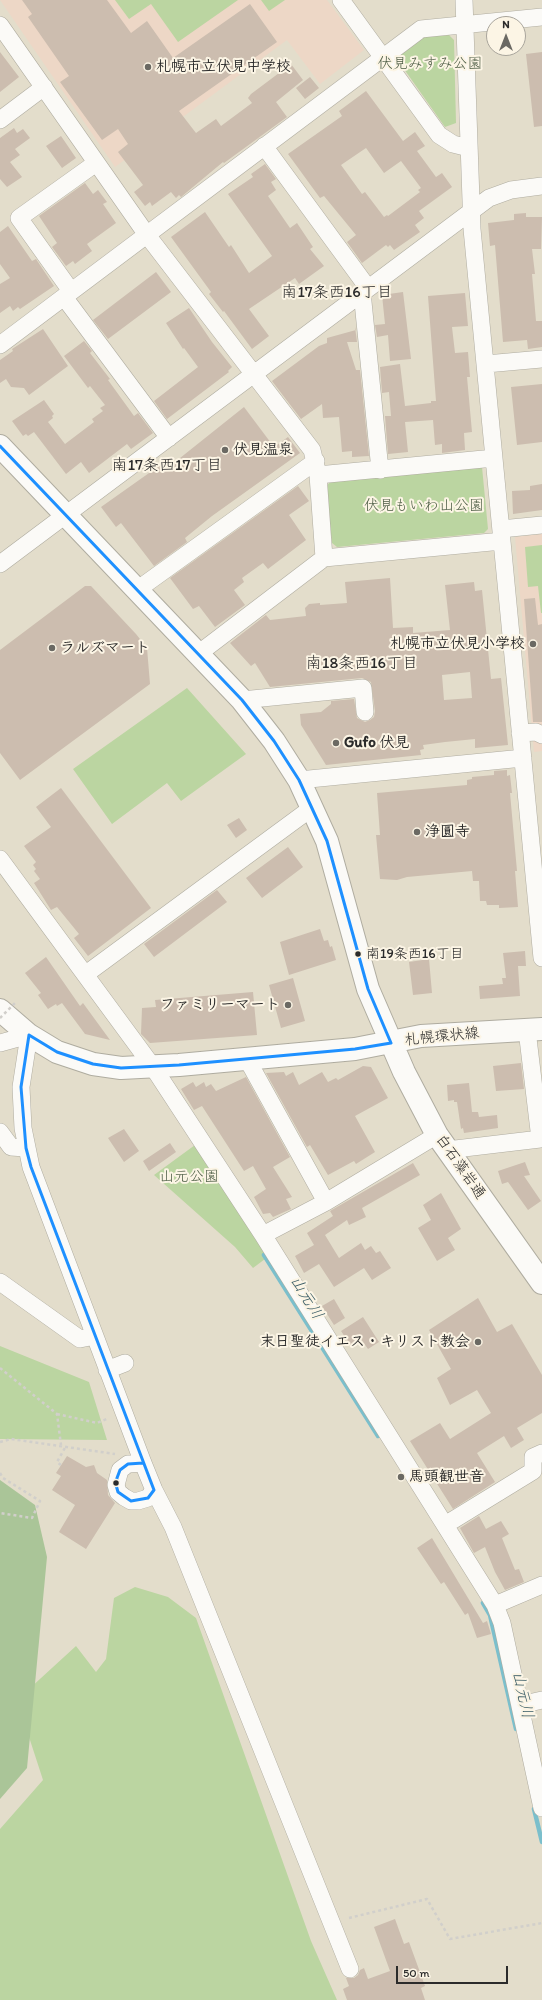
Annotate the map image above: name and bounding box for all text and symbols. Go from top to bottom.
north arrow [486,16,526,56]
text: N [502,18,510,31]
park label: 伏見みすみ公園 [378,55,482,73]
place label: 札幌市立伏見中学校 [156,58,291,76]
marker: 札幌市立伏見中学校 [143,62,153,72]
district label: 南17条西16丁目 [281,283,393,303]
place label: 伏見温泉 [233,441,293,459]
marker: 伏見温泉 [220,445,230,455]
district label: 南17条西17丁目 [112,456,222,476]
park label: 伏見もいわ山公園 [364,497,484,515]
place label: 札幌市立伏見小学校 [390,635,525,653]
place label: ラルズマート [60,639,150,657]
marker: 札幌市立伏見小学校 [528,639,538,649]
marker: ラルズマート [47,643,57,653]
district label: 南18条西16丁目 [306,654,418,674]
place label: Gufo 伏見 [344,734,409,752]
marker: Gufo 伏見 [331,738,341,748]
place label: 浄圓寺 [425,823,470,841]
marker: 浄圓寺 [412,827,422,837]
place label: 南19条西16丁目 [366,946,464,962]
marker: 南19条西16丁目 [353,949,363,959]
place label: ファミリーマート [160,996,280,1014]
marker: ファミリーマート [283,1000,293,1010]
street label: 札幌環状線 [404,1024,480,1050]
street label: 白石藻岩通 [431,1131,489,1203]
park label: 山元公園 [159,1168,219,1186]
water label: 山元川 [285,1273,327,1323]
place label: 末日聖徒イエス・キリスト教会 [260,1333,470,1351]
marker: 末日聖徒イエス・キリスト教会 [473,1337,483,1347]
place label: 馬頭観世音 [409,1468,484,1486]
marker: 馬頭観世音 [396,1472,406,1482]
unlabelled marker [111,1478,121,1488]
water label: 山元川 [507,1669,537,1721]
scale bar [398,1958,510,1984]
text: 50 m [403,1966,429,1980]

